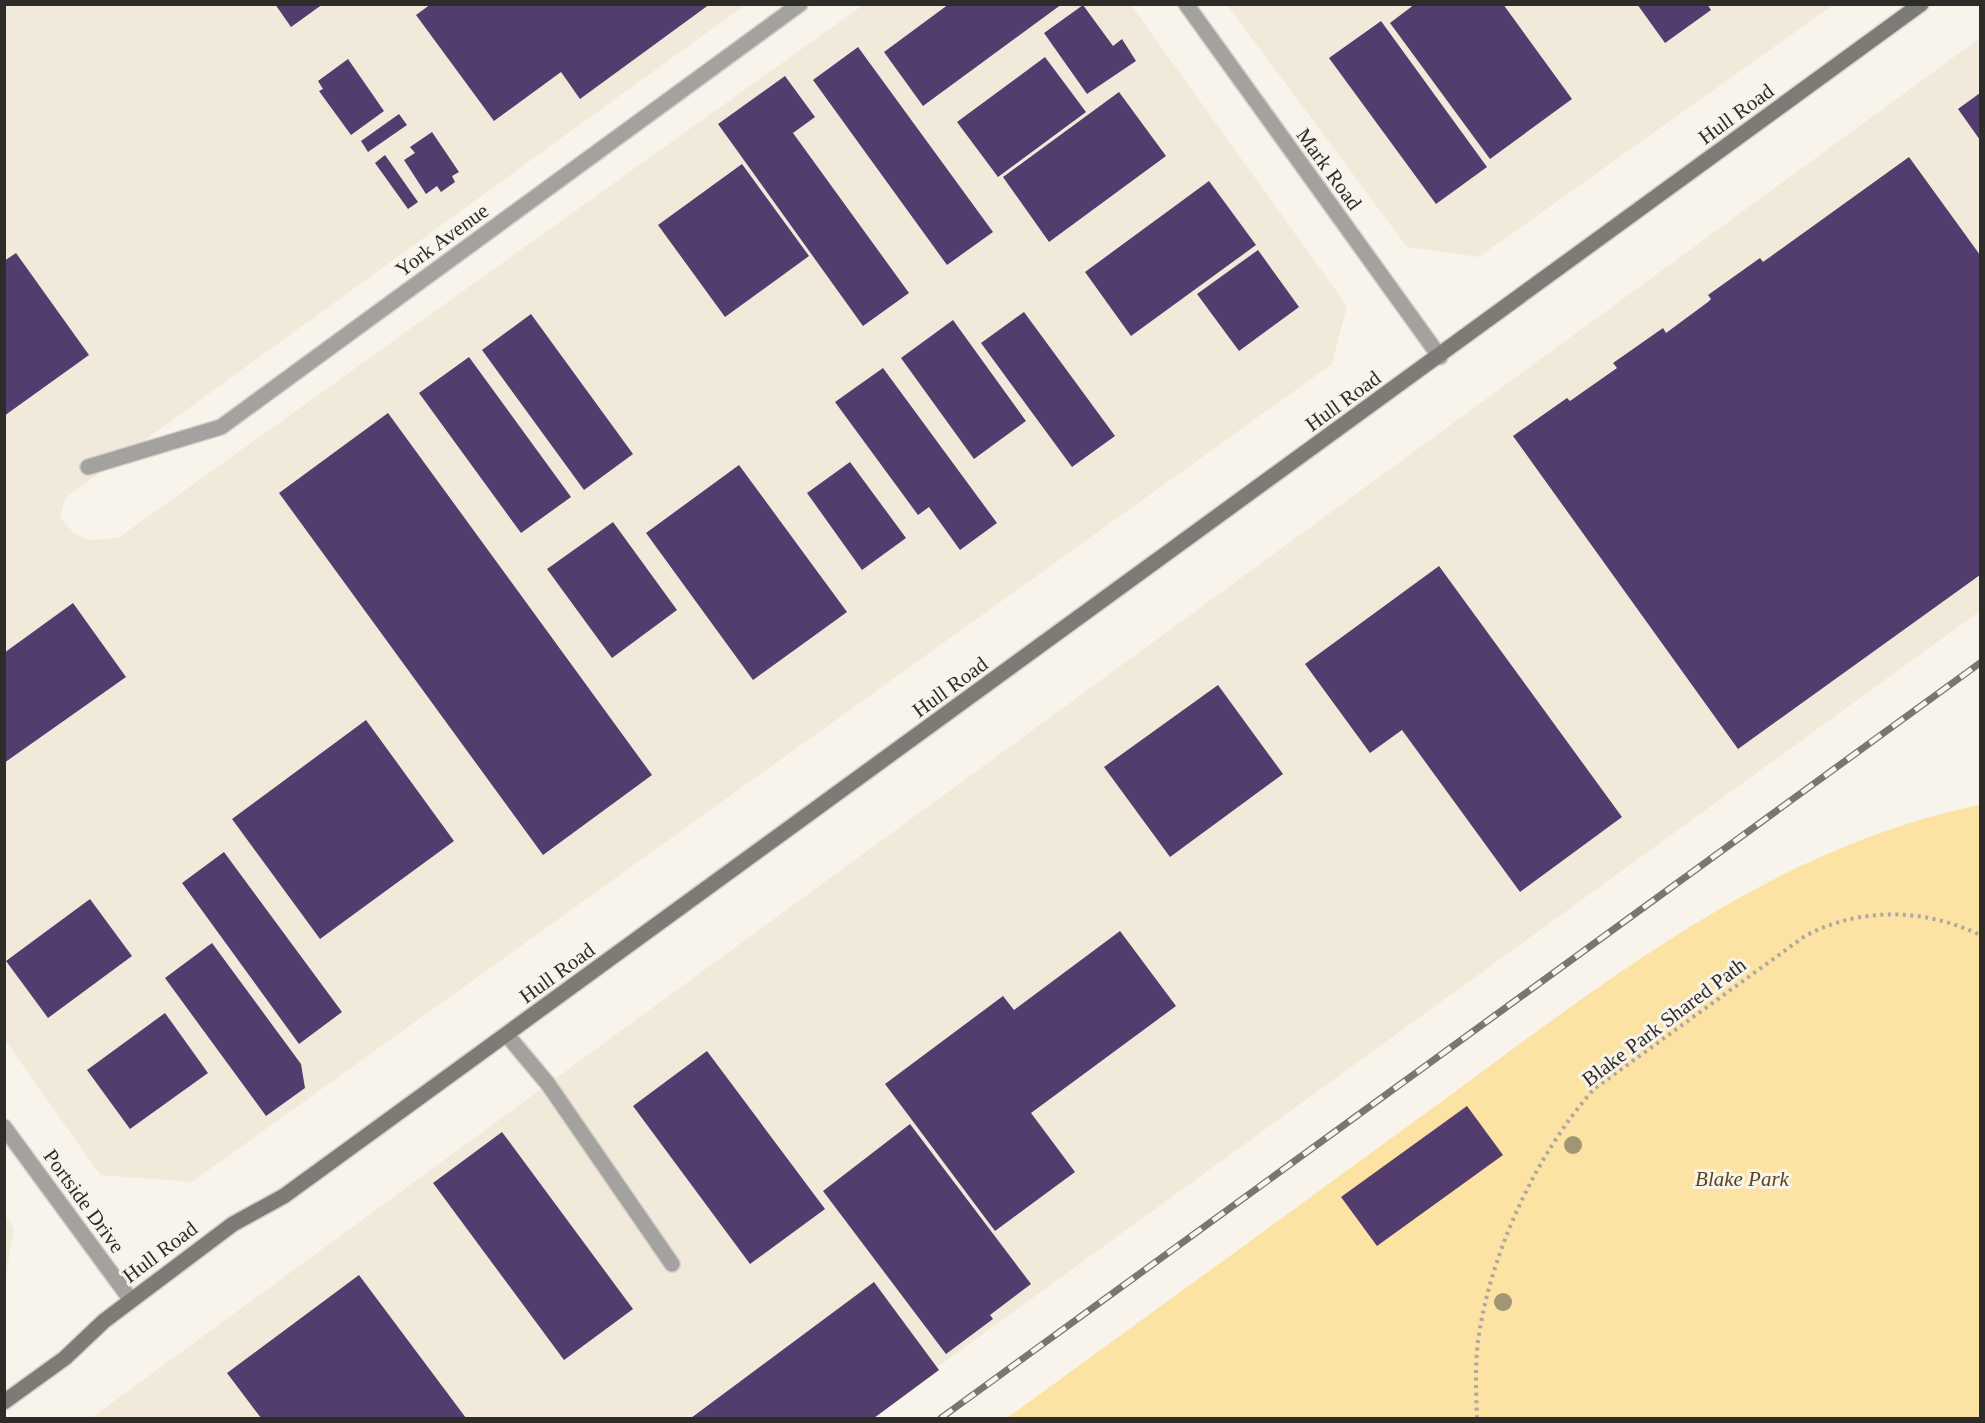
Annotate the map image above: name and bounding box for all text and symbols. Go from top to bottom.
street label: Hull Road [1694,78,1779,149]
street label: Mark Road [1291,123,1367,215]
street label: York Avenue [391,198,493,282]
street label: Hull Road [1301,365,1386,436]
street label: Hull Road [908,651,993,722]
street label: Hull Road [515,937,600,1008]
street label: Blake Park Shared Path [1577,952,1751,1091]
street label: Portside Drive [38,1145,130,1257]
park label: Blake Park [1695,1167,1790,1191]
street label: Hull Road [118,1216,202,1288]

